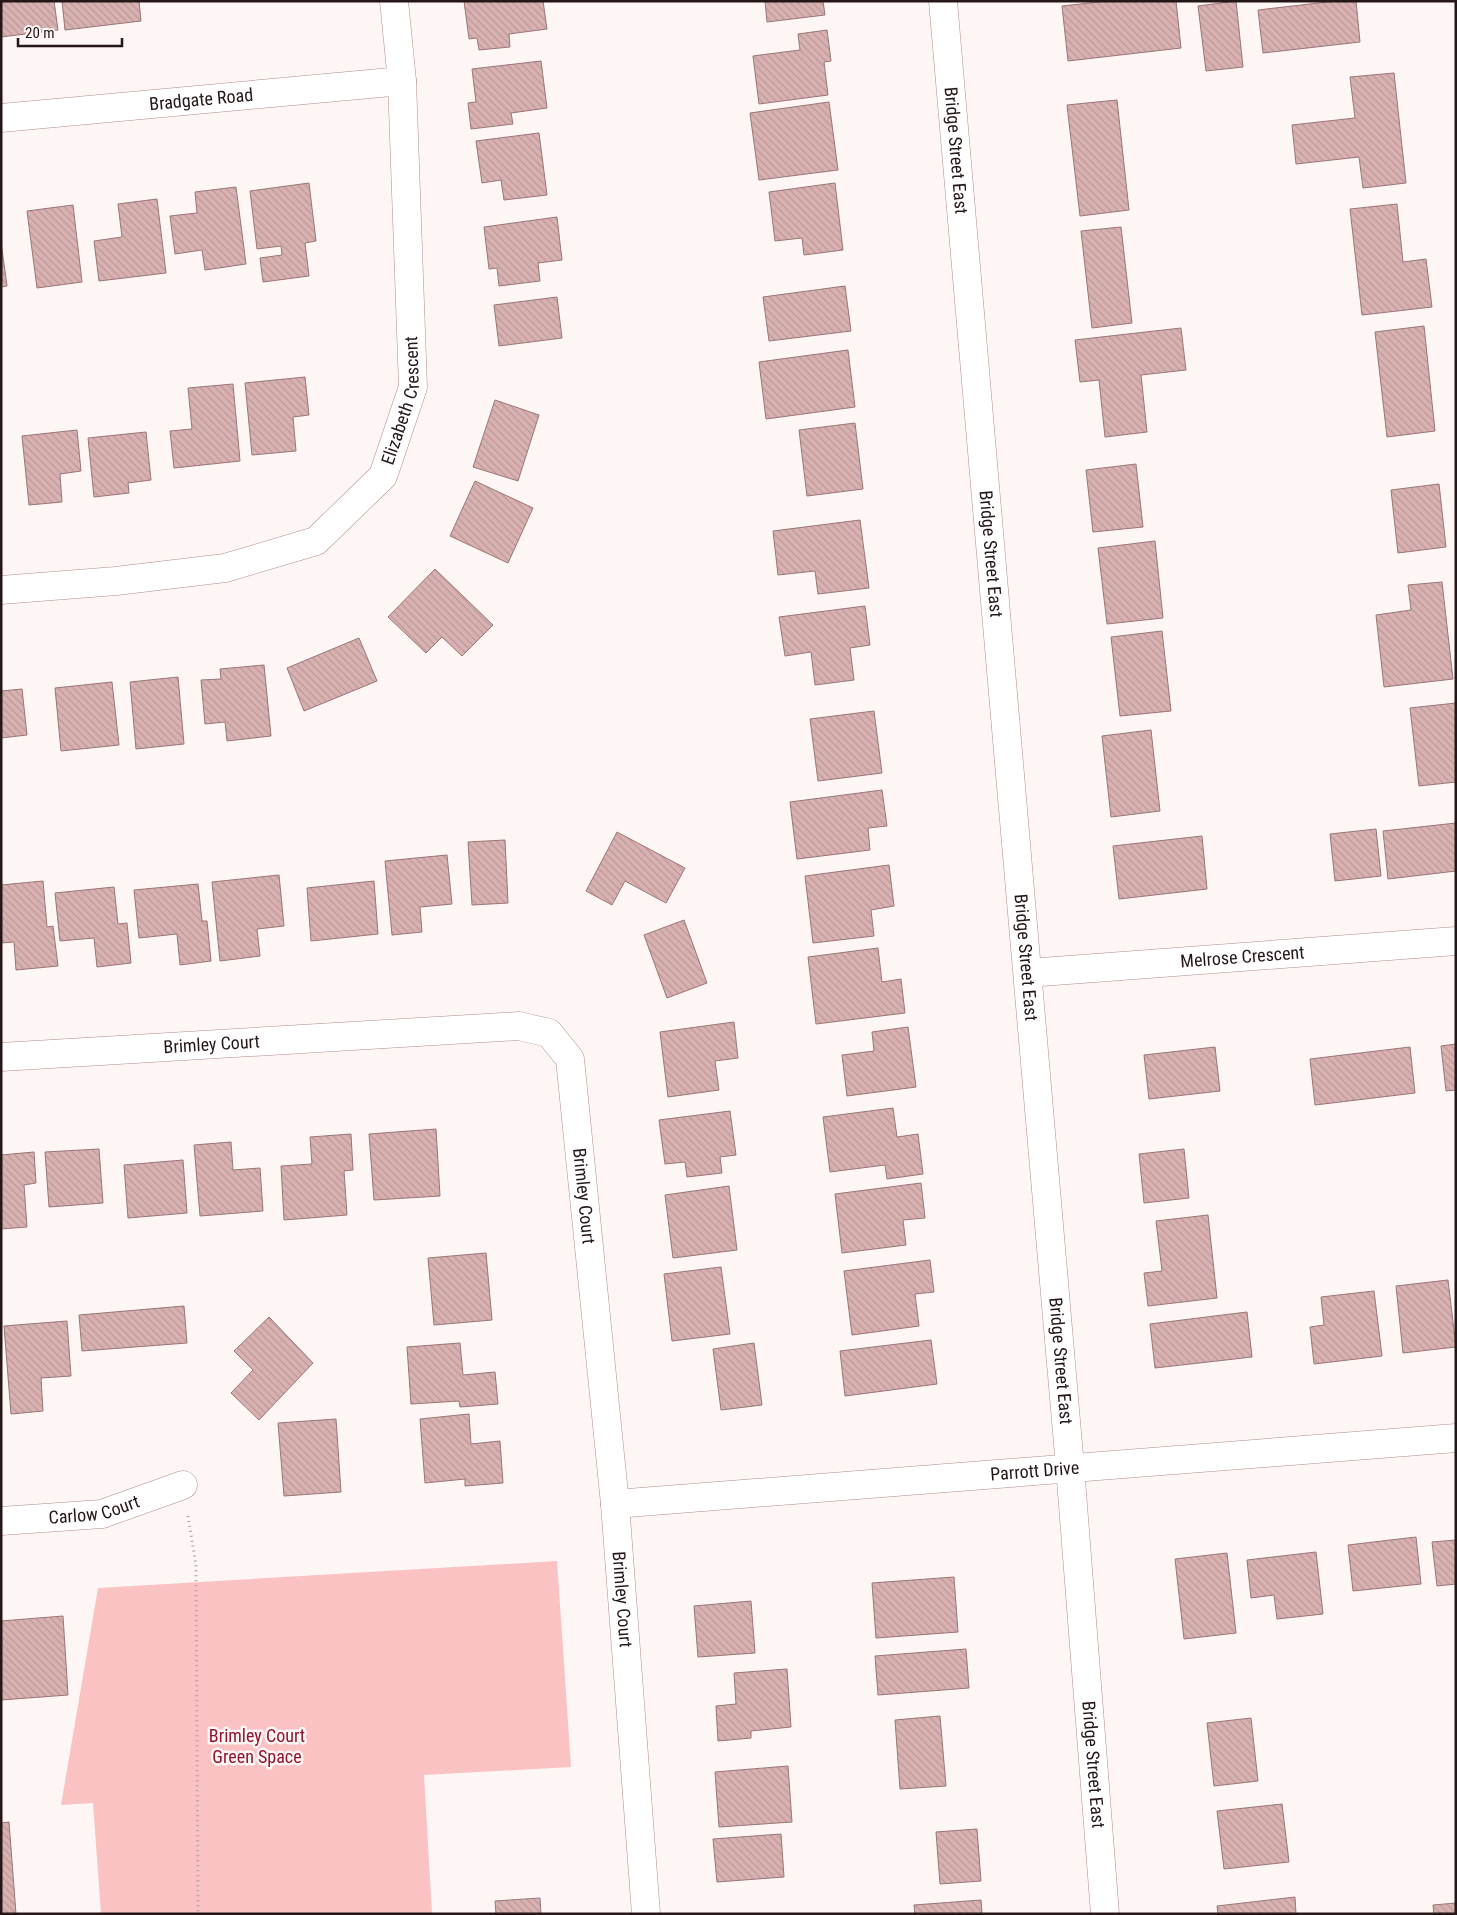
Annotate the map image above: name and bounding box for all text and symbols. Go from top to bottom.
scale bar [18,15,121,47]
text: 20 m [25,24,55,42]
street label: Bradgate Road [148,84,254,114]
street label: Bridge Street East [940,86,972,215]
street label: Elizabeth Crescent [377,336,423,467]
street label: Bridge Street East [975,490,1007,618]
street label: Bridge Street East [1010,893,1042,1022]
street label: Melrose Crescent [1180,941,1305,972]
street label: Brimley Court [163,1031,260,1057]
street label: Brimley Court [569,1147,600,1245]
street label: Bridge Street East [1045,1297,1077,1425]
street label: Parrott Drive [989,1457,1080,1485]
street label: Carlow Court [48,1490,142,1528]
street label: Brimley Court [609,1550,637,1648]
street label: Bridge Street East [1078,1700,1109,1829]
park label: Brimley Court Green Space [209,1725,305,1767]

